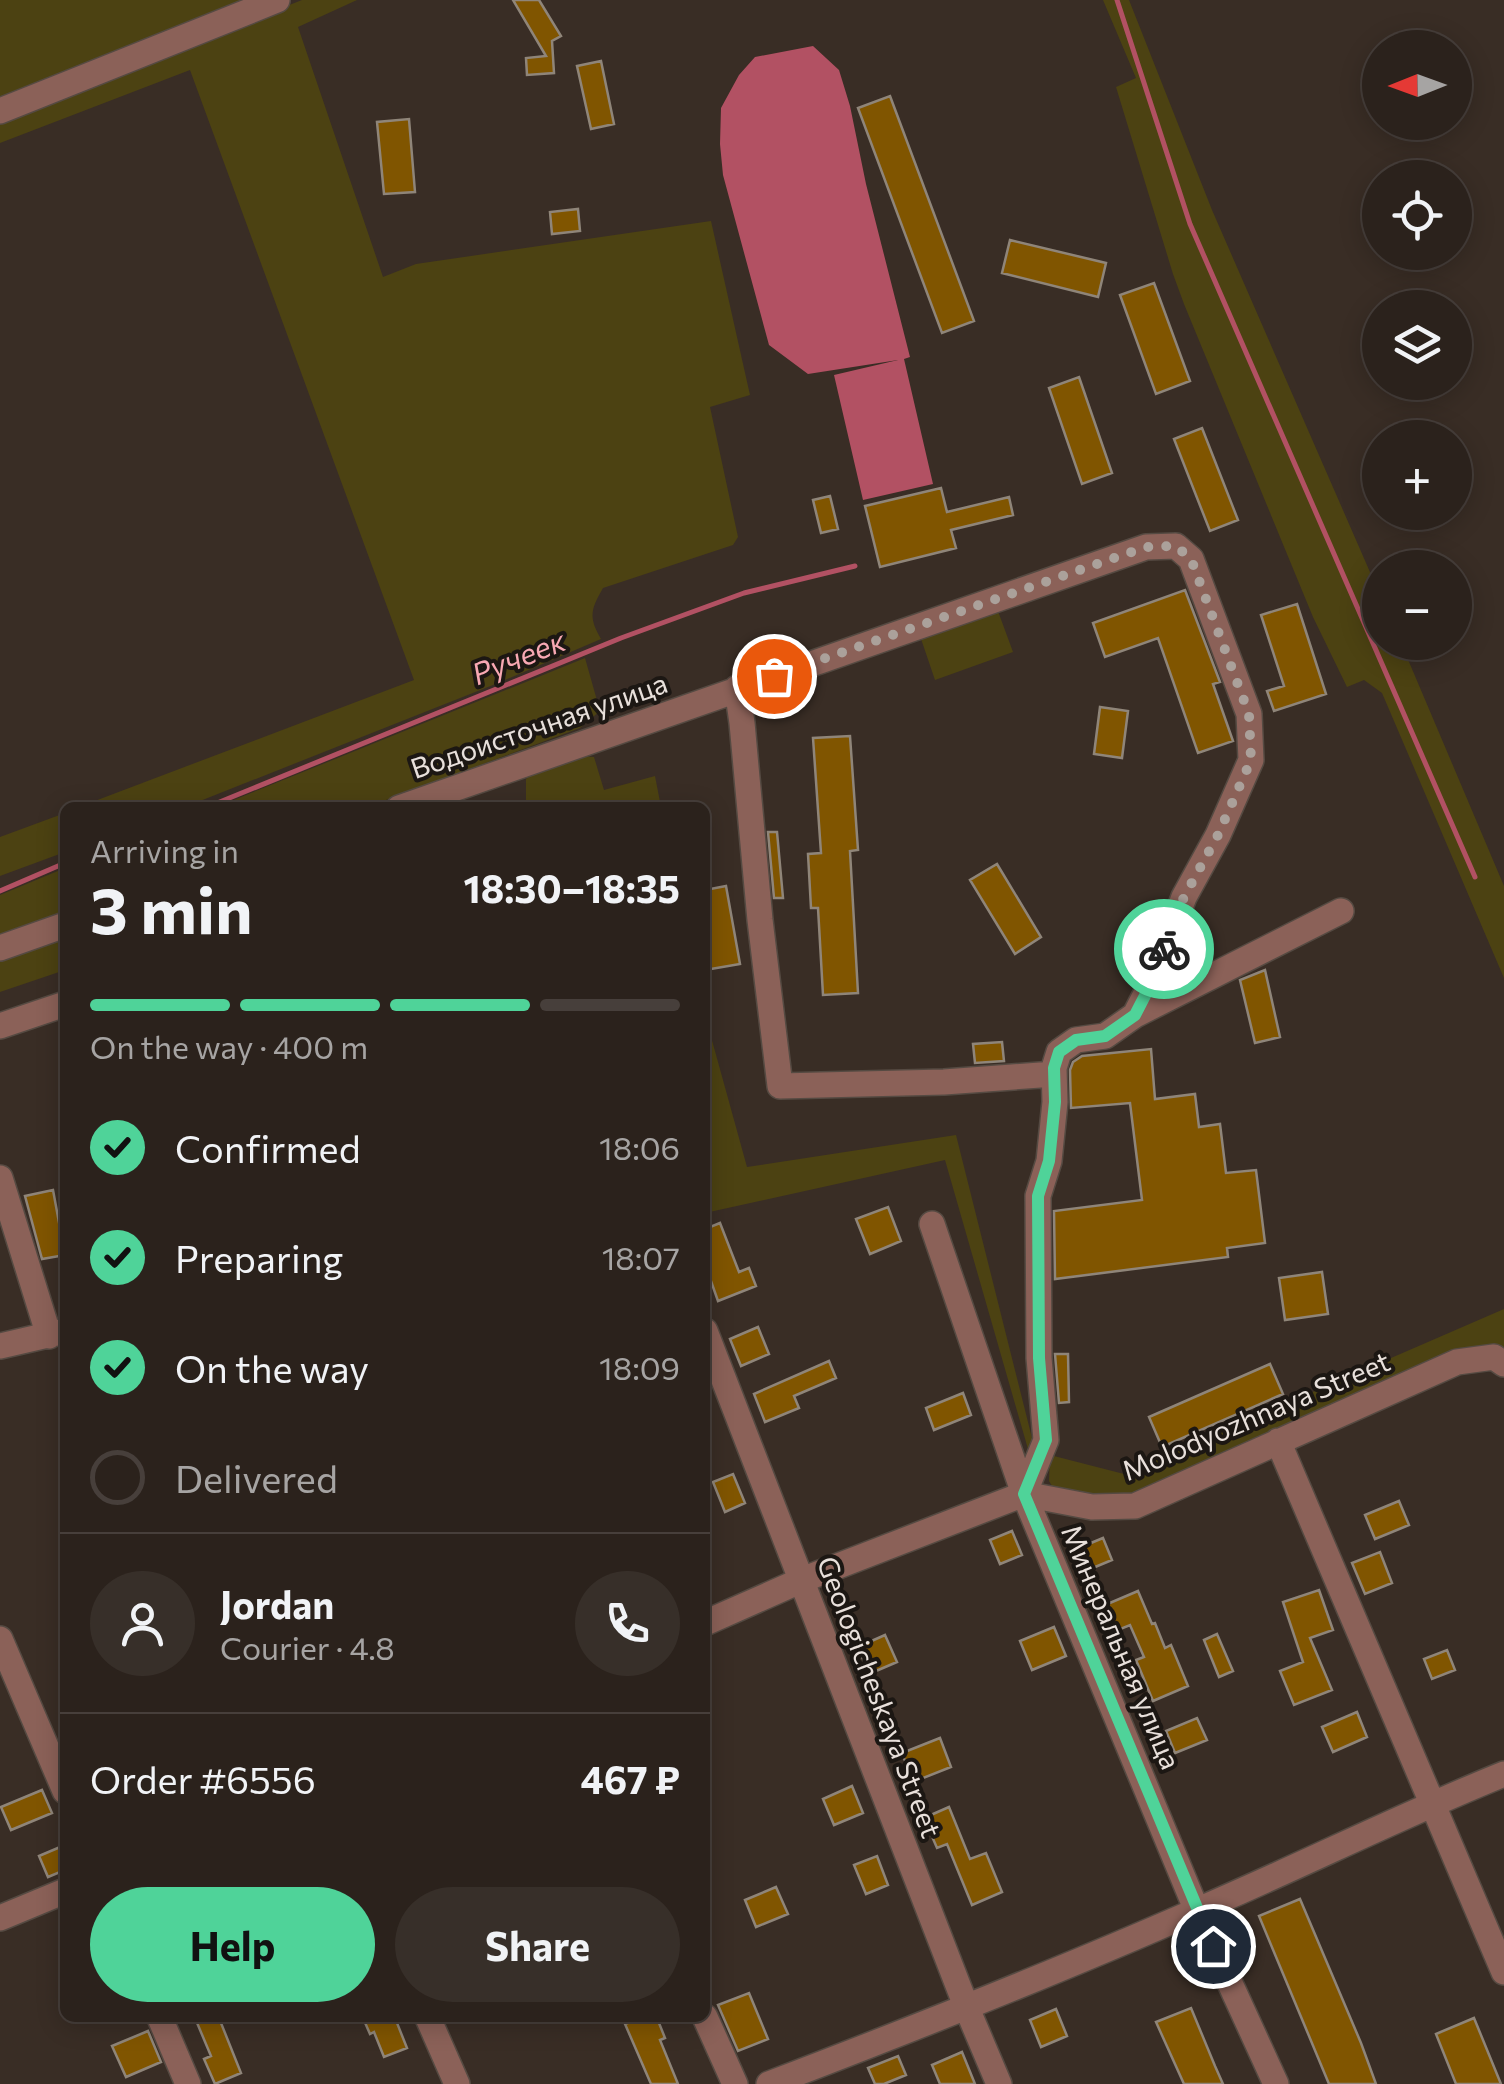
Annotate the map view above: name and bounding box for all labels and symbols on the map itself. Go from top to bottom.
north arrow [1362,30,1472,140]
water label: Ручеек [466,620,571,691]
pin [732,634,817,719]
street label: Водоисточная улица [406,665,672,785]
courier [1114,899,1214,999]
street label: Molodyozhnaya Street [1116,1343,1395,1487]
street label: Минеральная улица [1055,1519,1189,1774]
street label: Geologicheskaya Street [811,1551,949,1842]
pin [1171,1904,1256,1989]

